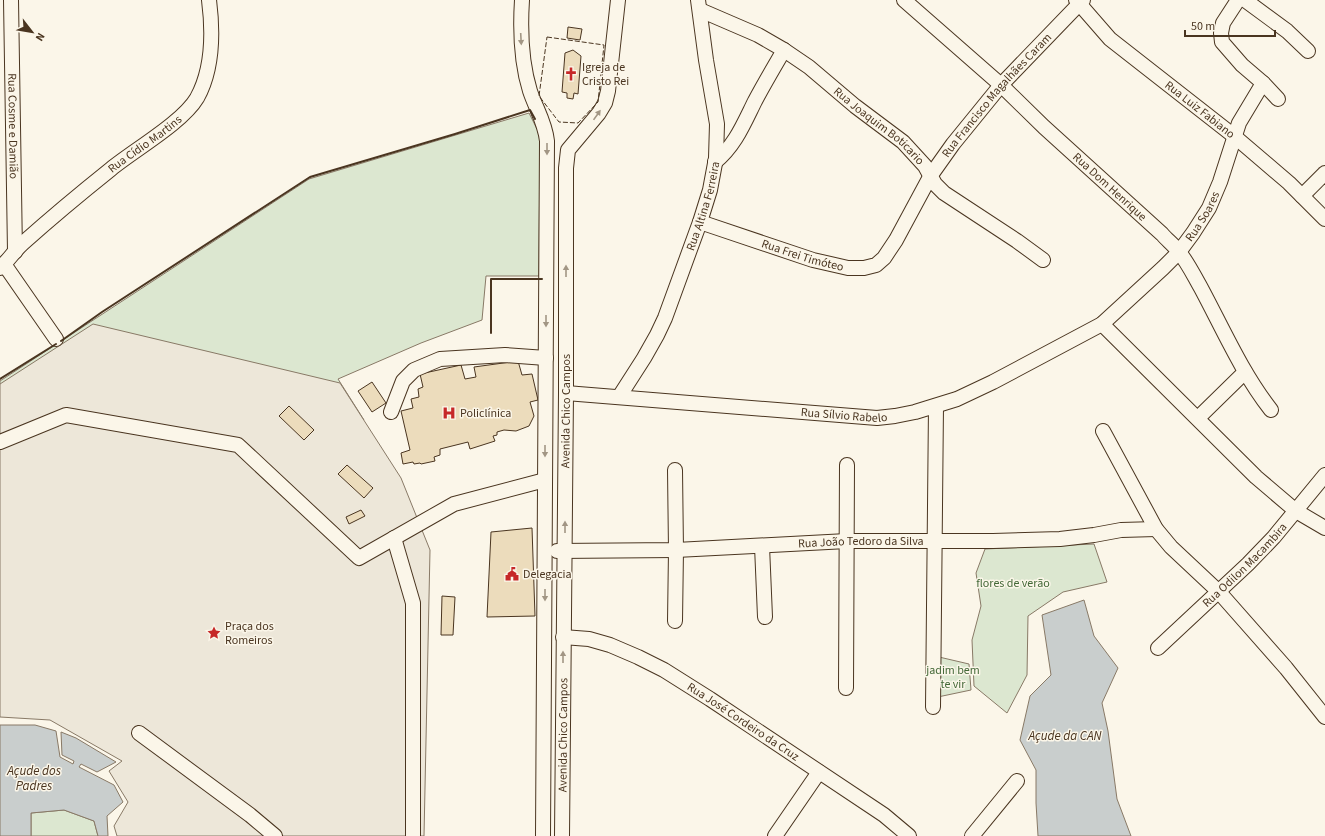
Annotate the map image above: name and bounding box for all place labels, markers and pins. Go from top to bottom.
place label: Igreja de Cristo Rei [582,59,629,90]
church icon: Igreja de Cristo Rei [563,66,579,82]
hospital icon: Policlínica [441,405,457,421]
place label: Policlínica [460,405,511,422]
public building icon: Delegacia [504,566,520,582]
place label: Delegacia [523,566,572,583]
place label: Praça dos Romeiros [225,618,274,649]
place icon: Praça dos Romeiros [206,625,222,641]

